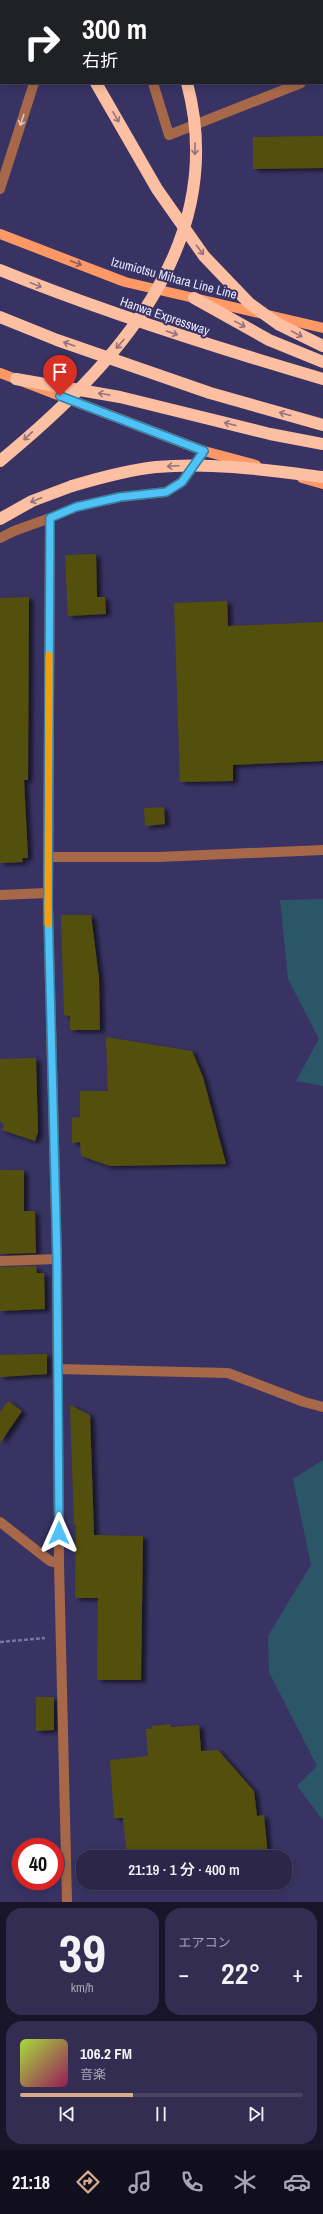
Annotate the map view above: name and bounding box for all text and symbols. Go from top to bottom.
text: 300 m [82,10,147,48]
icon: right [16,16,68,68]
text: 右折 [82,48,118,73]
one-way arrow [112,110,120,122]
one-way arrow [18,113,25,126]
one-way arrow [192,142,199,155]
one-way arrow [196,244,204,255]
street label: Izumiotsu Mihara Line Line [109,253,239,303]
one-way arrow [69,259,81,267]
one-way arrow [30,281,42,289]
street label: Hanwa Expressway [118,293,213,339]
one-way arrow [234,321,246,329]
one-way arrow [165,330,178,337]
one-way arrow [291,331,303,338]
one-way arrow [116,339,125,349]
one-way arrow [62,340,75,347]
pin [43,355,77,396]
icon: arrive [49,361,71,383]
one-way arrow [98,390,111,398]
one-way arrow [279,410,292,417]
one-way arrow [224,420,237,427]
one-way arrow [23,431,33,441]
one-way arrow [167,463,180,470]
one-way arrow [30,497,42,505]
position arrow [38,1512,80,1554]
speed limit sign: 40 [12,1838,64,1890]
text: 21:19 · 1 分 · 400 m [128,1859,240,1880]
text: 39 [59,1918,106,1988]
text: エアコン [179,1934,231,1951]
text: 22° [221,1953,260,1993]
text: − [179,1959,189,1989]
text: + [292,1959,303,1989]
text: km/h [71,1979,94,1996]
text: 106.2 FM [80,2043,132,2064]
text: 音楽 [80,2066,106,2083]
icon: previous [56,2103,78,2125]
icon: pause [150,2103,172,2125]
icon: next [245,2103,267,2125]
icon: directions [74,2168,102,2196]
icon: music [126,2168,154,2196]
icon: phone [178,2168,206,2196]
icon: climate [231,2168,259,2196]
icon: car [283,2168,311,2196]
text: 21:18 [12,2170,50,2195]

